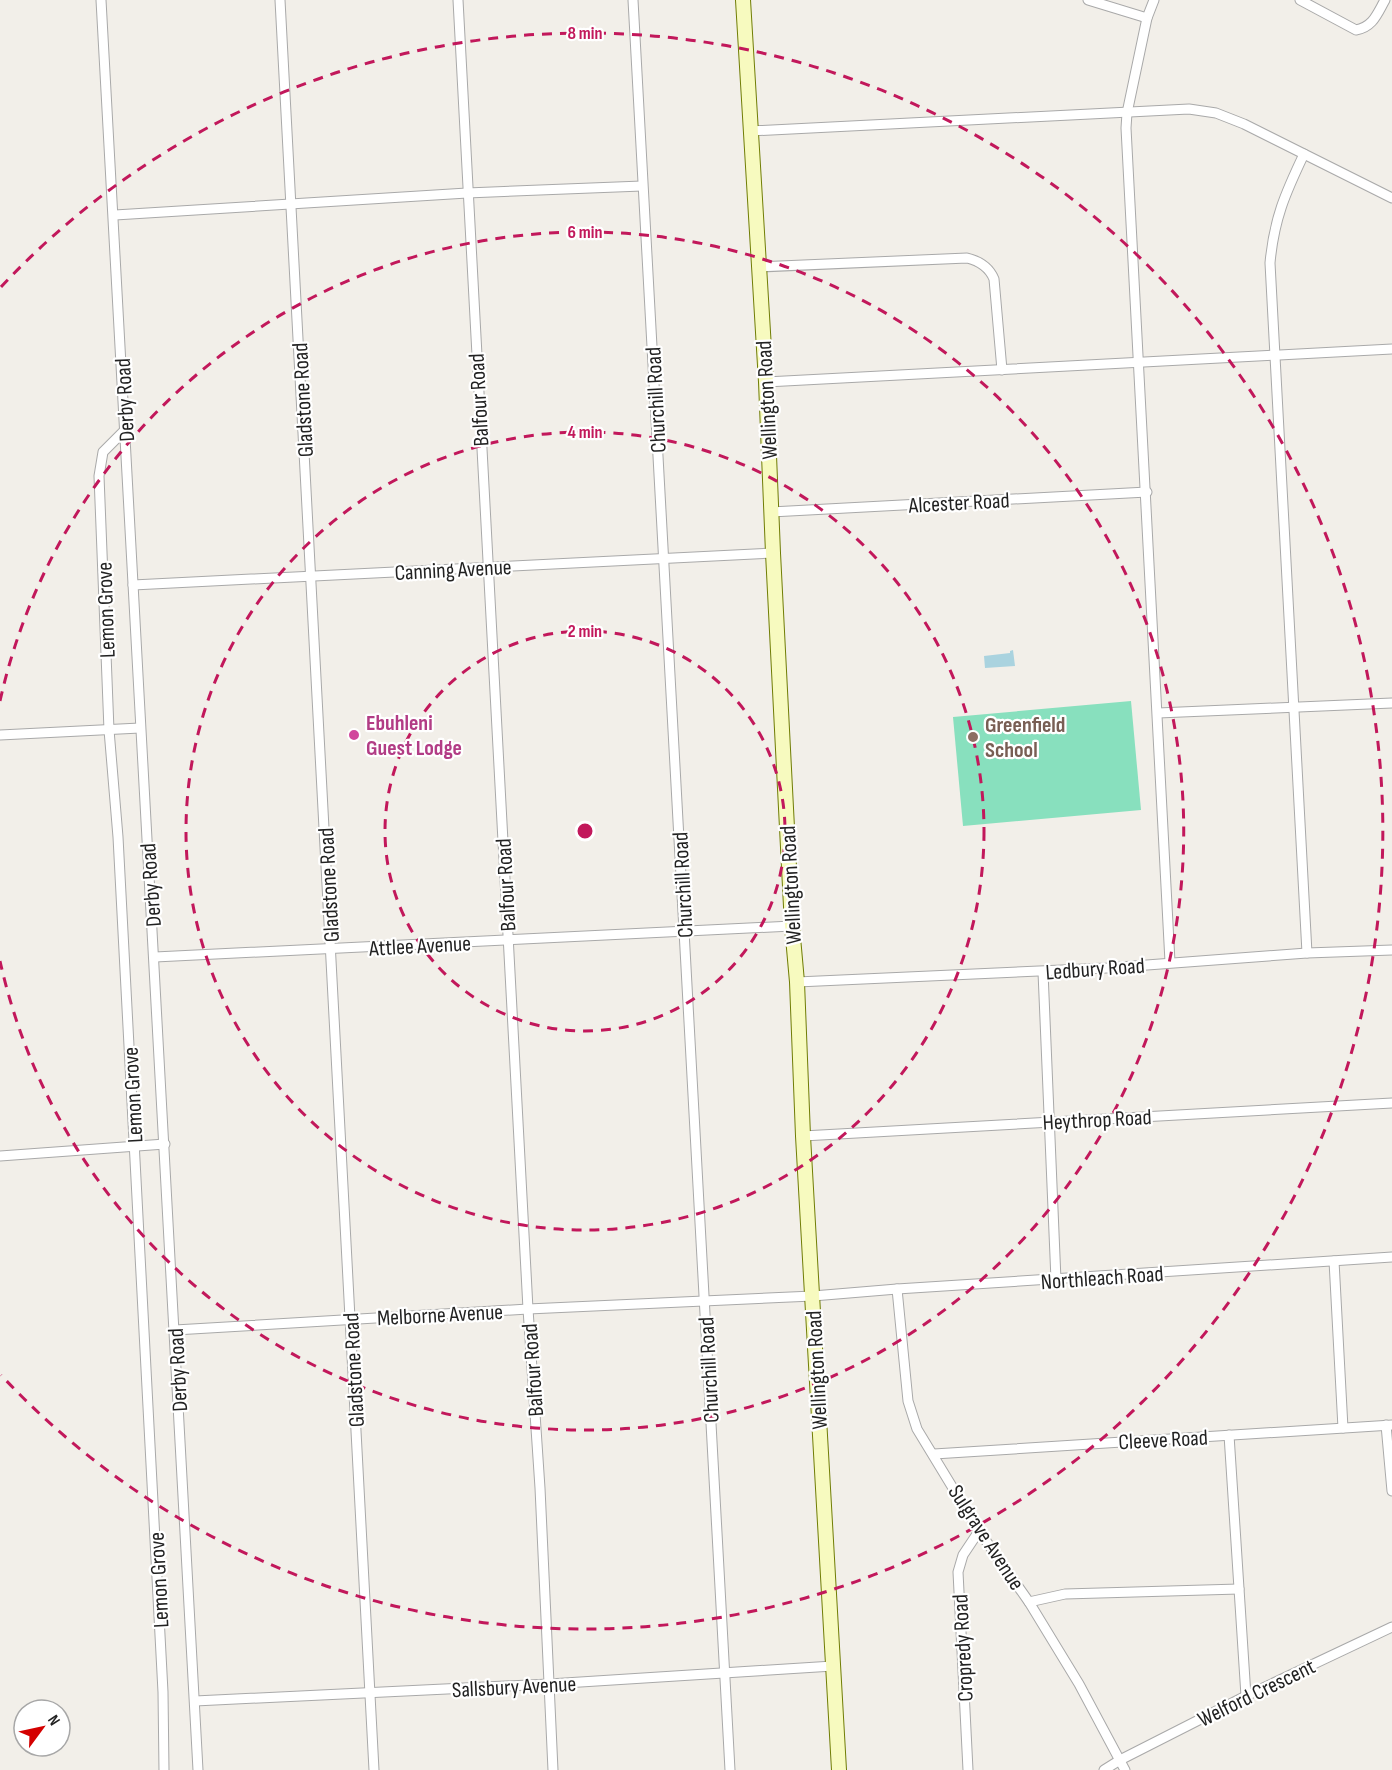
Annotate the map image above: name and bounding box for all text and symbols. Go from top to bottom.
text: 8 min [568,23,602,44]
text: 6 min [568,222,602,243]
street label: Wellington Road [751,340,784,460]
street label: Gladstone Road [287,342,320,458]
street label: Churchill Road [640,346,673,454]
street label: Balfour Road [464,353,495,447]
street label: Derby Road [110,357,141,442]
text: 4 min [568,422,602,443]
street label: Alcester Road [907,487,1010,520]
street label: Canning Avenue [394,554,512,587]
street label: Lemon Grove [91,561,122,658]
text: 2 min [568,621,602,642]
place label: Ebuhleni Guest Lodge [366,710,462,762]
place label: Greenfield School [985,712,1065,764]
marker: Ebuhleni Guest Lodge [347,728,361,742]
marker: Greenfield School [966,730,980,744]
centre of rings [575,821,595,841]
street label: Wellington Road [775,825,808,945]
street label: Gladstone Road [313,827,346,943]
street label: Churchill Road [667,831,700,939]
street label: Balfour Road [491,838,522,932]
street label: Derby Road [135,842,168,928]
street label: Attlee Avenue [367,930,472,963]
street label: Ledbury Road [1045,953,1146,986]
street label: Lemon Grove [118,1046,149,1144]
street label: Heythrop Road [1042,1104,1152,1137]
street label: Northleach Road [1040,1261,1164,1296]
street label: Melborne Avenue [376,1299,504,1332]
street label: Wellington Road [801,1310,834,1430]
street label: Gladstone Road [338,1312,371,1428]
street label: Churchill Road [693,1316,726,1424]
street label: Balfour Road [517,1323,550,1417]
street label: Derby Road [163,1327,194,1412]
street label: Cleeve Road [1118,1425,1209,1456]
street label: Sulgrave Avenue [942,1480,1030,1596]
street label: Lemon Grove [144,1531,175,1629]
street label: Cropredy Road [947,1594,980,1702]
street label: Welford Crescent [1193,1653,1320,1733]
street label: Sallsbury Avenue [451,1671,577,1704]
north arrow [12,1698,72,1758]
text: N [43,1712,64,1729]

